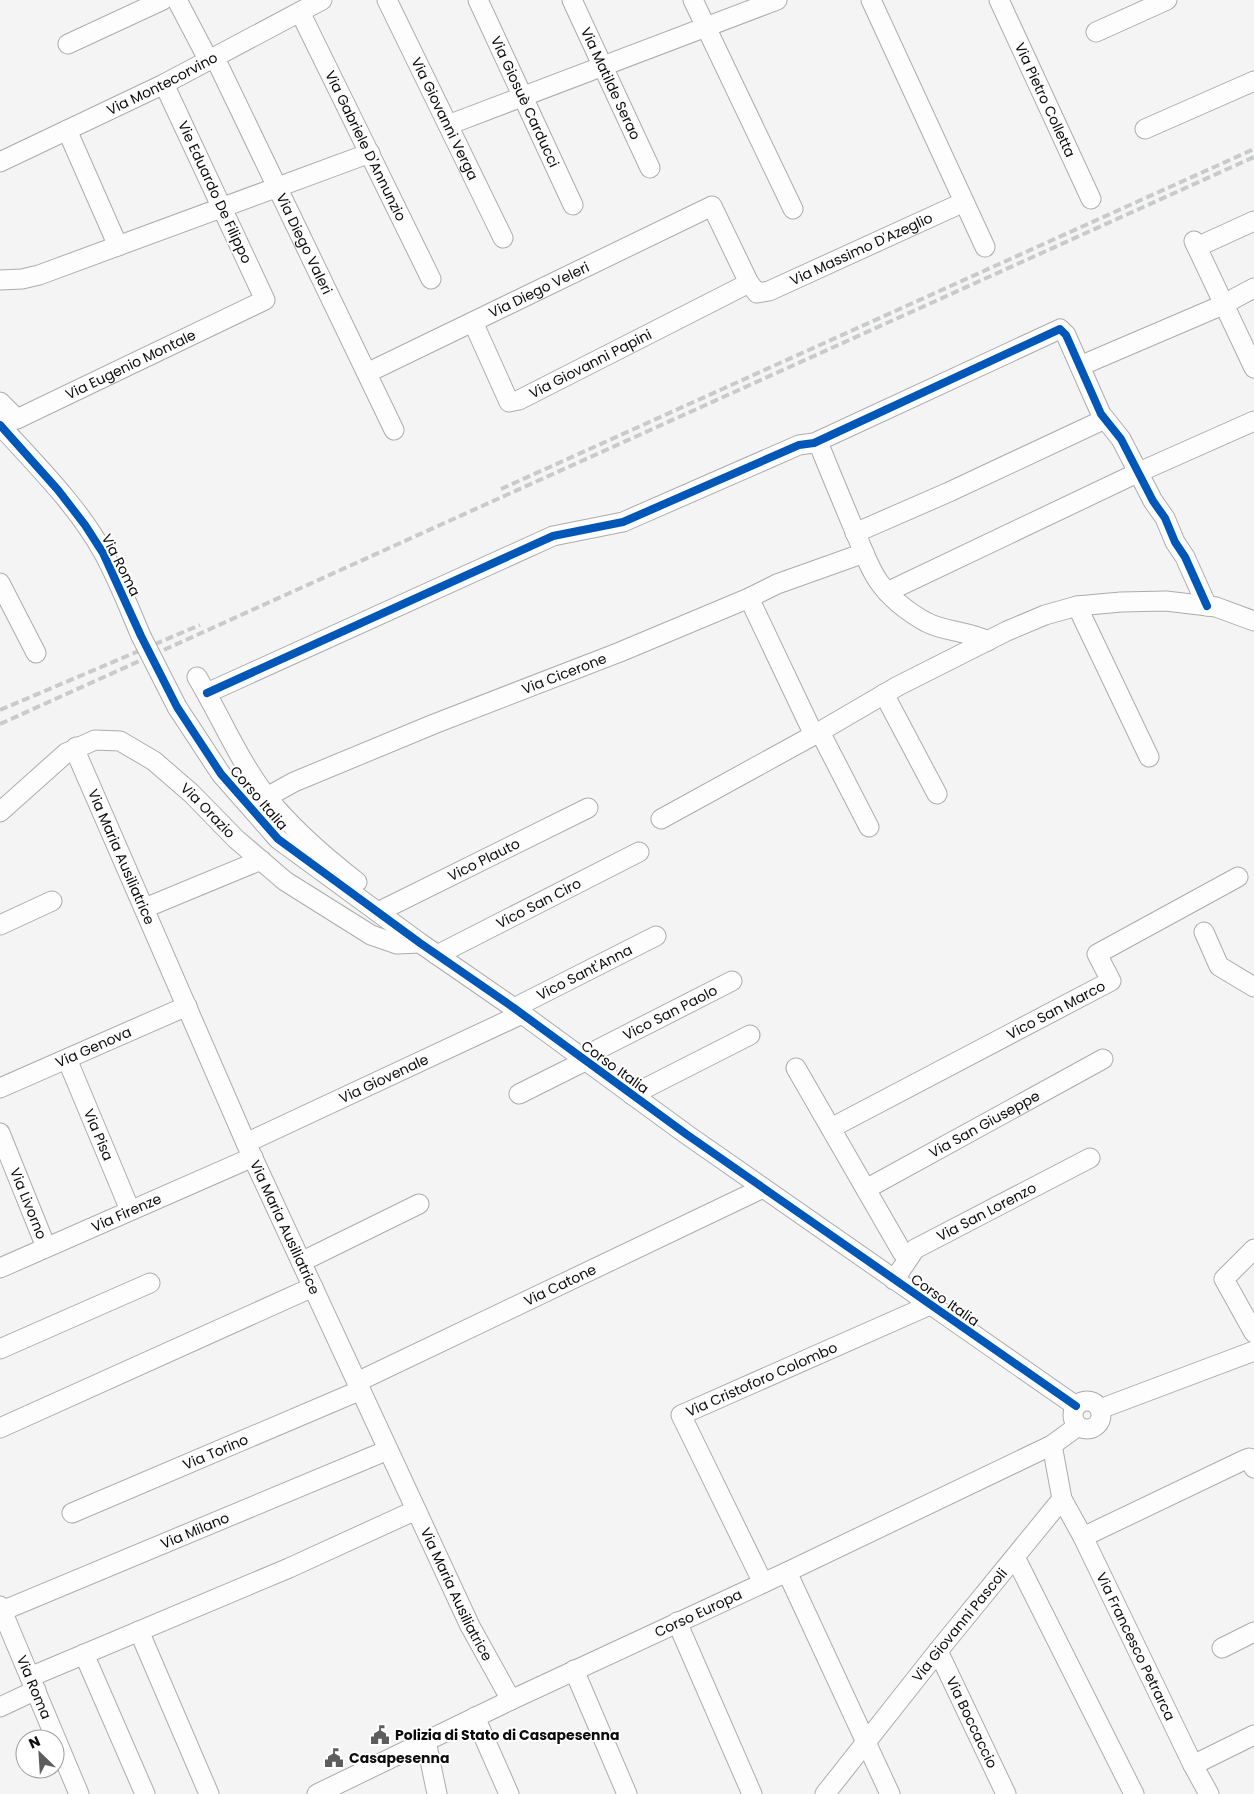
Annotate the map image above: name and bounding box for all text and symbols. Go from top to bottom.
street label: Via Matilde Serao [576,24,646,143]
street label: Via Giosuè Carducci [486,33,564,171]
street label: Via Pietro Colletta [1010,39,1080,161]
street label: Via Montecorvino [103,47,221,120]
street label: Via Giovanni Verga [406,54,483,183]
street label: Via Gabriele D'Annunzio [320,67,411,224]
street label: Vie Eduardo De Filippo [173,117,257,267]
street label: Via Diego Valeri [271,190,337,298]
street label: Via Massimo D'Azeglio [787,208,936,290]
street label: Via Diego Veleri [485,257,592,323]
street label: Via Giovanni Papini [526,324,655,403]
street label: Via Eugenio Montale [62,325,199,404]
street label: Via Roma [97,530,145,600]
street label: Via Cicerone [519,648,610,699]
street label: Corso Italia [225,761,293,835]
street label: Via Orazio [176,778,240,843]
street label: Via Maria Ausiliatrice [83,786,160,928]
street label: Vico Plauto [444,833,523,886]
street label: Vico San Ciro [493,873,585,933]
street label: Vico Sant'Anna [533,940,636,1005]
street label: Vico San Marco [1003,976,1109,1044]
street label: Vico San Paolo [619,980,721,1045]
street label: Via Genova [52,1022,135,1072]
street label: Corso Italia [577,1036,653,1098]
street label: Via Giovenale [336,1049,432,1108]
street label: Via San Giuseppe [925,1085,1044,1163]
street label: Via Pisa [79,1106,118,1164]
street label: Via Maria Ausiliatrice [245,1157,325,1298]
street label: Via Livorno [5,1165,52,1242]
street label: Via San Lorenzo [933,1178,1040,1246]
street label: Via Firenze [88,1188,165,1237]
street label: Via Catone [520,1259,600,1311]
street label: Corso Italia [907,1269,983,1331]
street label: Via Cristoforo Colombo [683,1337,840,1422]
street label: Via Torino [180,1429,251,1475]
street label: Via Milano [158,1507,232,1554]
street label: Via Maria Ausiliatrice [416,1524,498,1665]
street label: Via Giovanni Pascoli [907,1564,1012,1686]
street label: Via Francesco Petrarca [1092,1569,1180,1724]
street label: Corso Europa [651,1584,745,1642]
street label: Via Roma [12,1652,56,1722]
street label: Via Boccaccio [942,1673,1002,1772]
public building icon: Polizia di Stato di Casapesenna [369,1724,391,1746]
place label: Polizia di Stato di Casapesenna [395,1725,619,1745]
north arrow [15,1729,65,1779]
text: N [26,1731,44,1754]
public building icon: Casapesenna [323,1747,345,1769]
place label: Casapesenna [349,1748,449,1768]

